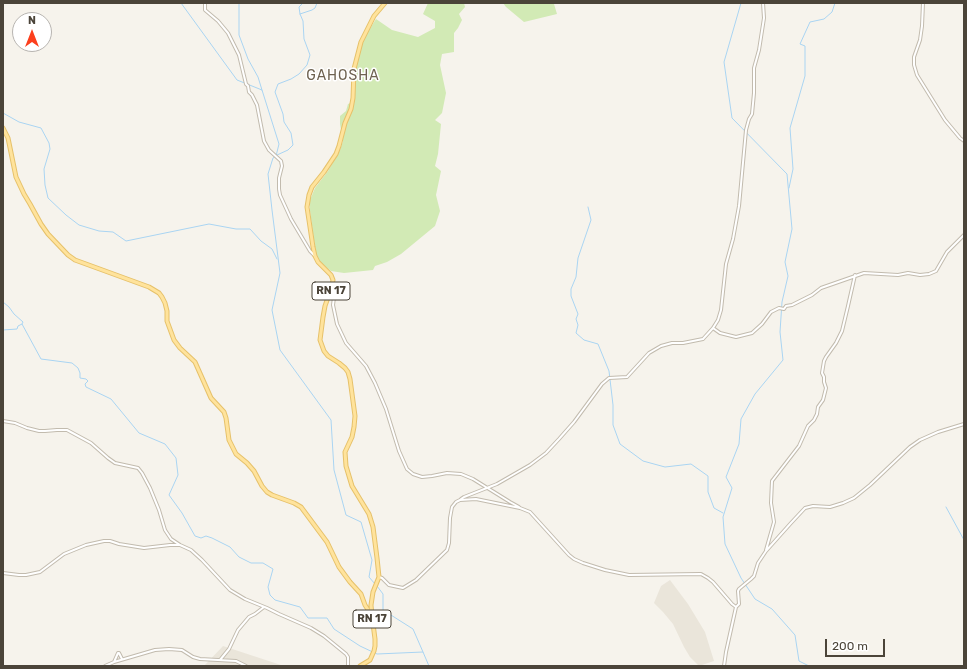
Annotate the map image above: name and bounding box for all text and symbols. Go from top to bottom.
north arrow [12,12,52,52]
text: N [28,14,36,27]
district label: GAHOSHA [306,68,380,84]
road number: RN 17 [312,282,350,300]
road number: RN 17 [353,610,391,628]
scale bar [827,631,887,657]
text: 200 m [832,639,868,653]

